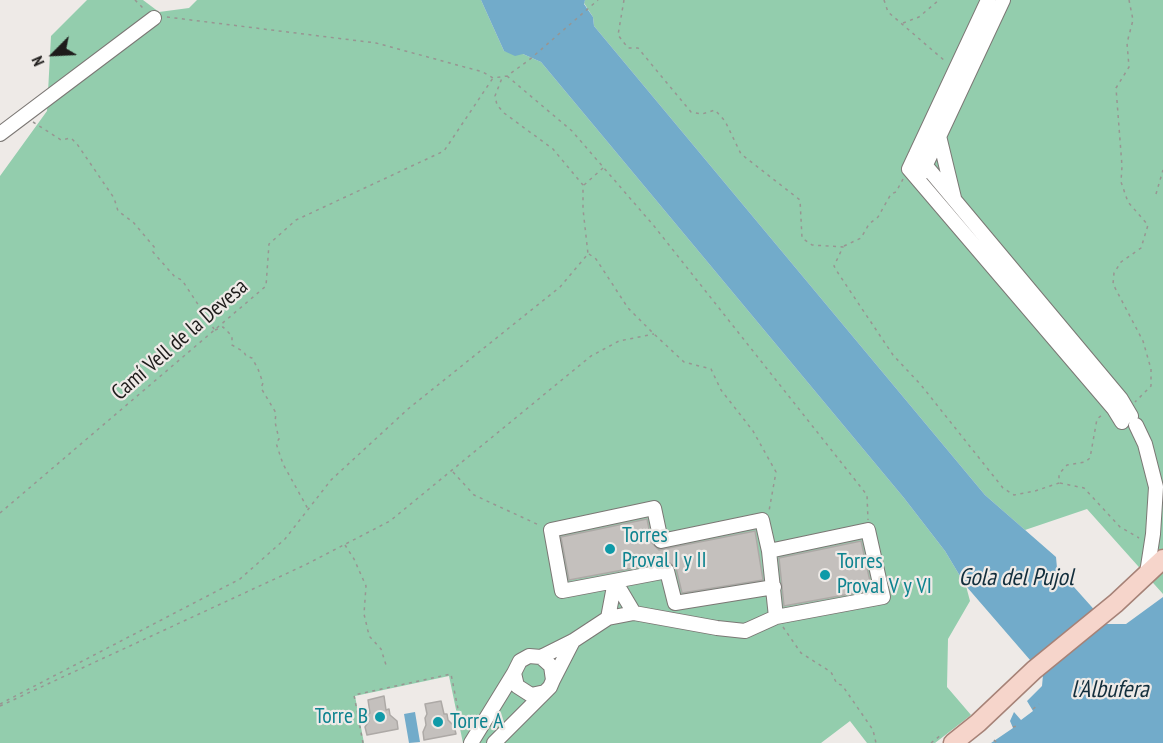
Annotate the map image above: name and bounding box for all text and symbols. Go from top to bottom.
north arrow [24,24,84,84]
text: N [27,53,48,69]
street label: Camí Vell de la Devesa [107,274,253,406]
place label: Torres Proval I y II [622,523,707,574]
marker: Torres Proval I y II [603,542,617,556]
place label: Torres Proval V y VI [837,549,932,600]
water label: Gola del Pujol [958,564,1074,592]
marker: Torres Proval V y VI [818,568,832,582]
water label: l'Albufera [1071,676,1149,704]
place label: Torre B [315,704,368,730]
place label: Torre A [450,709,503,735]
marker: Torre B [373,710,387,724]
marker: Torre A [431,715,445,729]

